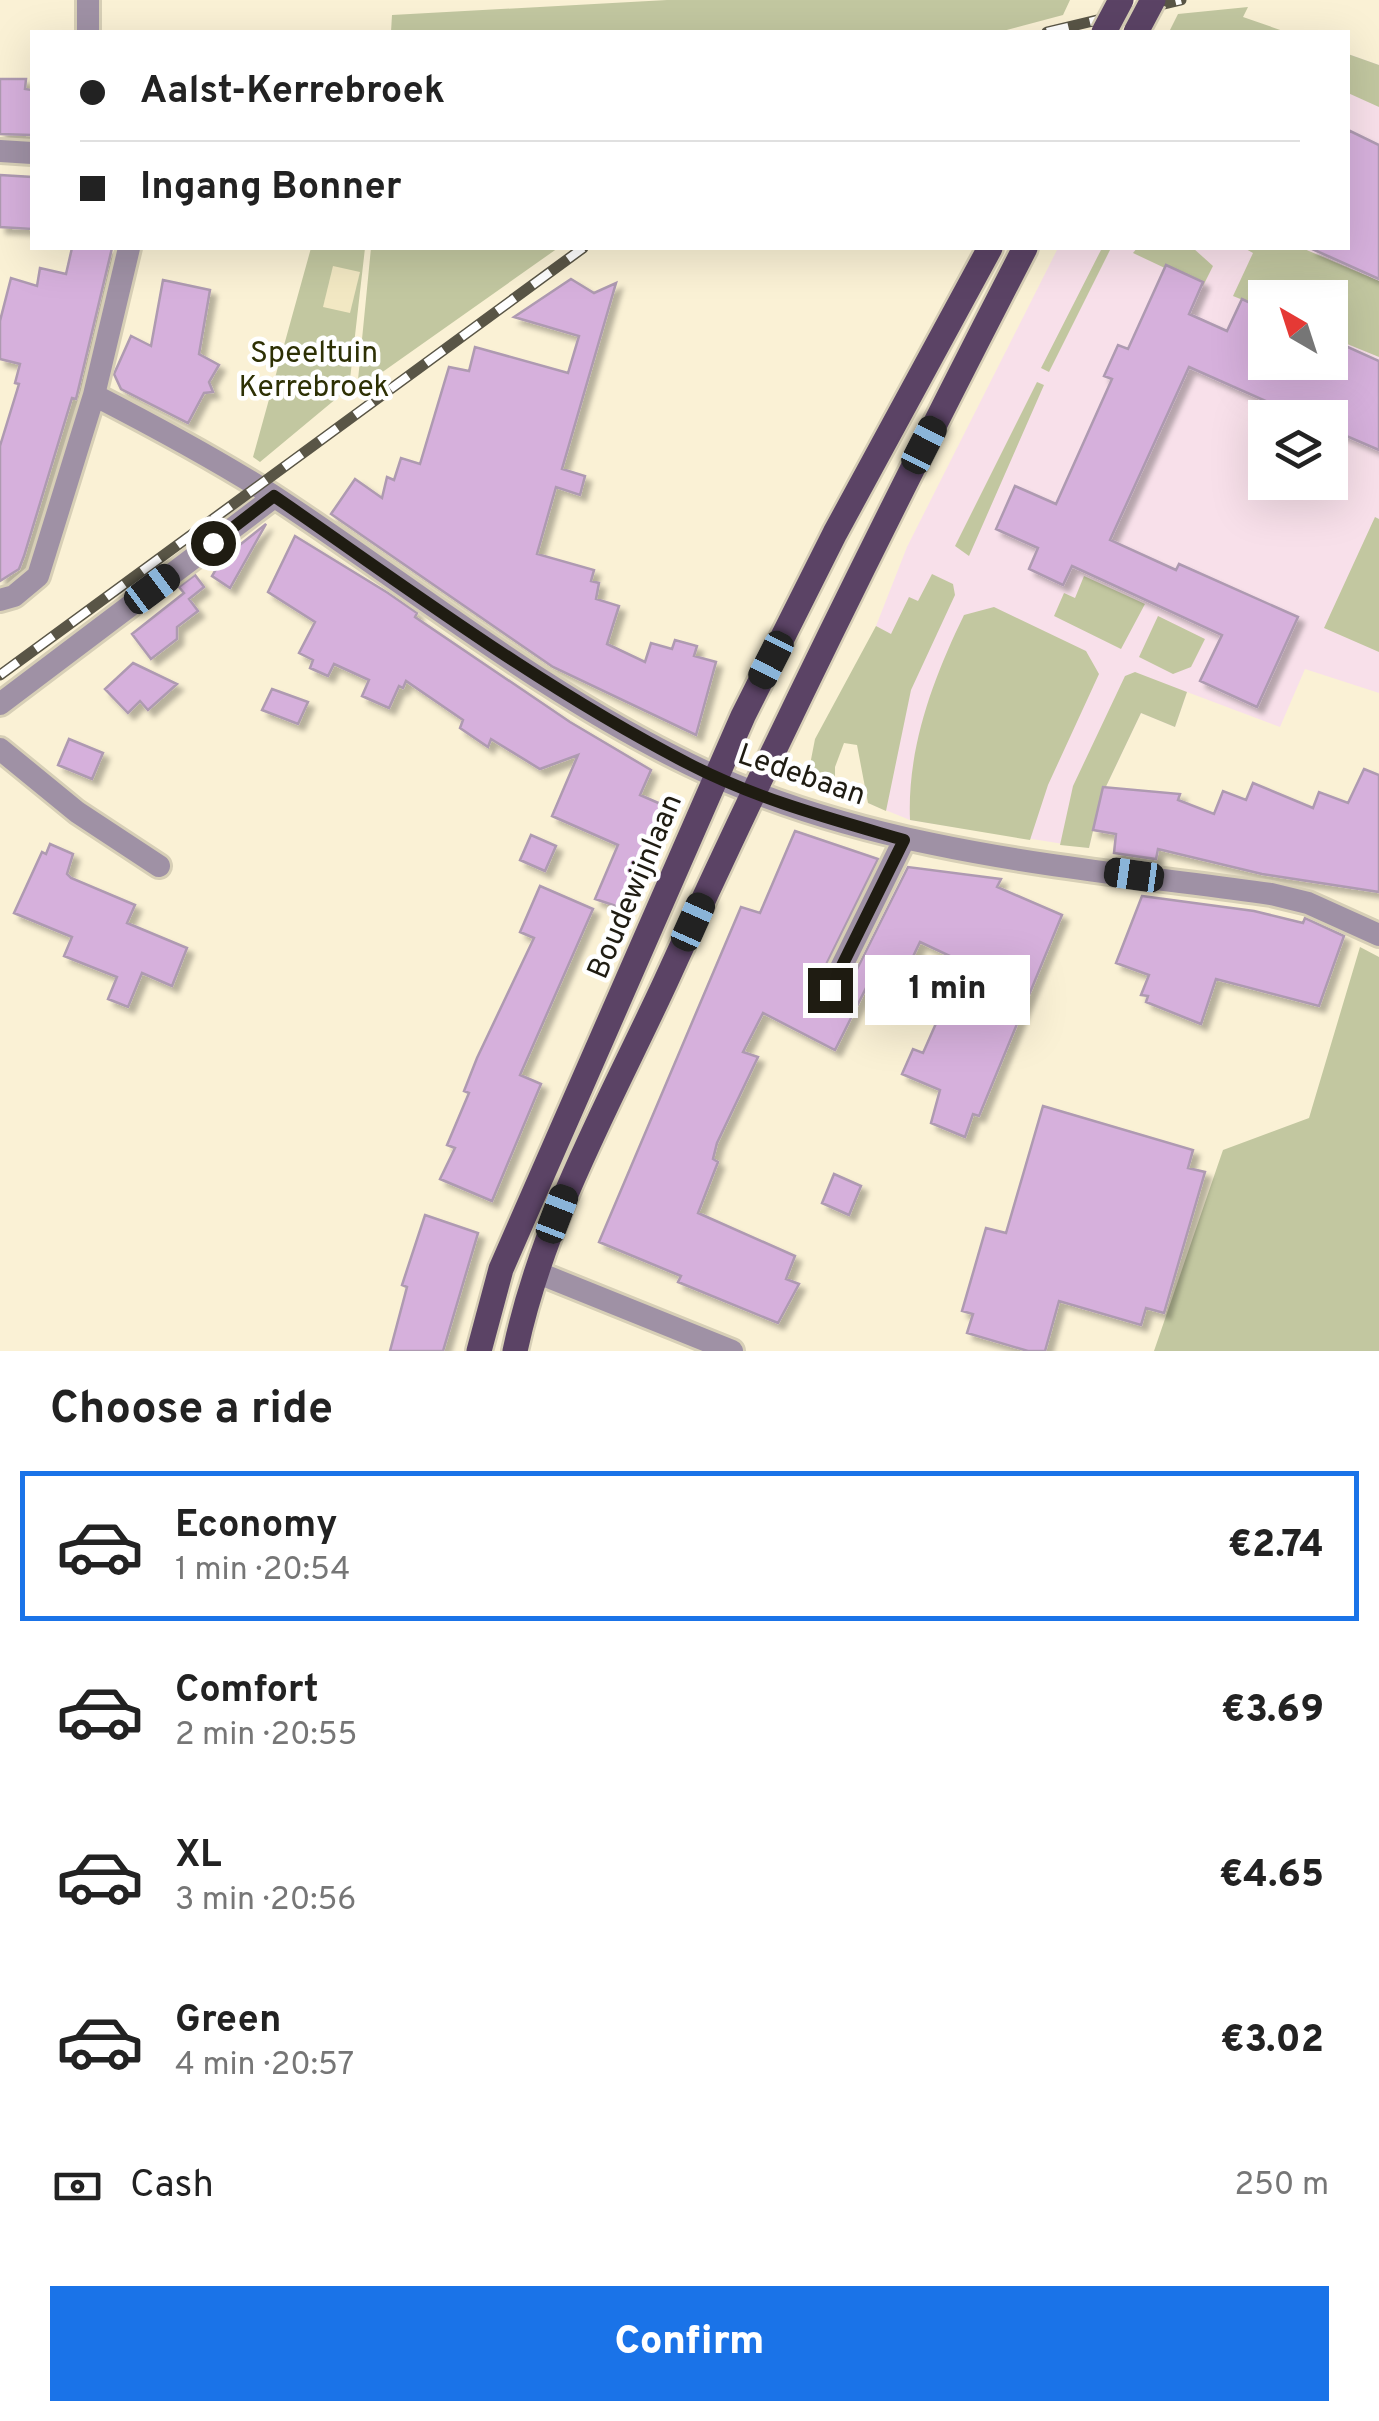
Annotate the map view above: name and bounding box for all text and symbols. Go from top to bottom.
text: Aalst-Kerrebroek [140,68,445,117]
text: Ingang Bonner [140,164,402,213]
north arrow [1248,280,1348,380]
map controls [1248,280,1348,500]
park label: Speeltuin Kerrebroek [239,336,390,407]
button: layers [1248,400,1348,500]
car [897,411,951,479]
route start [191,521,236,566]
car [119,559,185,619]
car [744,626,798,694]
street label: Ledebaan [732,737,870,815]
street label: Boudewijnlaan [581,789,692,985]
car [1102,856,1166,894]
car [667,888,719,956]
callout: 1 min [865,955,1030,1025]
route end [808,968,853,1013]
text: 1 min [908,970,987,1010]
car [532,1181,582,1247]
text: Choose a ride [50,1382,333,1439]
icon: car [55,1501,145,1591]
text: Economy [175,1502,337,1551]
text: €2.74 [1228,1522,1324,1571]
text: 1 min · 20:54 [175,1551,350,1591]
icon: car [55,1666,145,1756]
text: Comfort [175,1667,319,1716]
text: €3.69 [1221,1687,1324,1736]
text: 2 min · 20:55 [175,1716,357,1756]
icon: car [55,1831,145,1921]
text: XL [175,1832,222,1881]
text: €4.65 [1219,1852,1324,1901]
text: 3 min · 20:56 [175,1881,356,1921]
icon: car [55,1996,145,2086]
text: Green [175,1997,281,2046]
text: €3.02 [1220,2017,1324,2066]
text: 4 min · 20:57 [175,2046,354,2086]
icon: cash [50,2159,105,2214]
text: Cash [130,2162,214,2211]
text: 250 m [1234,2166,1329,2206]
button: Confirm [50,2286,1329,2401]

